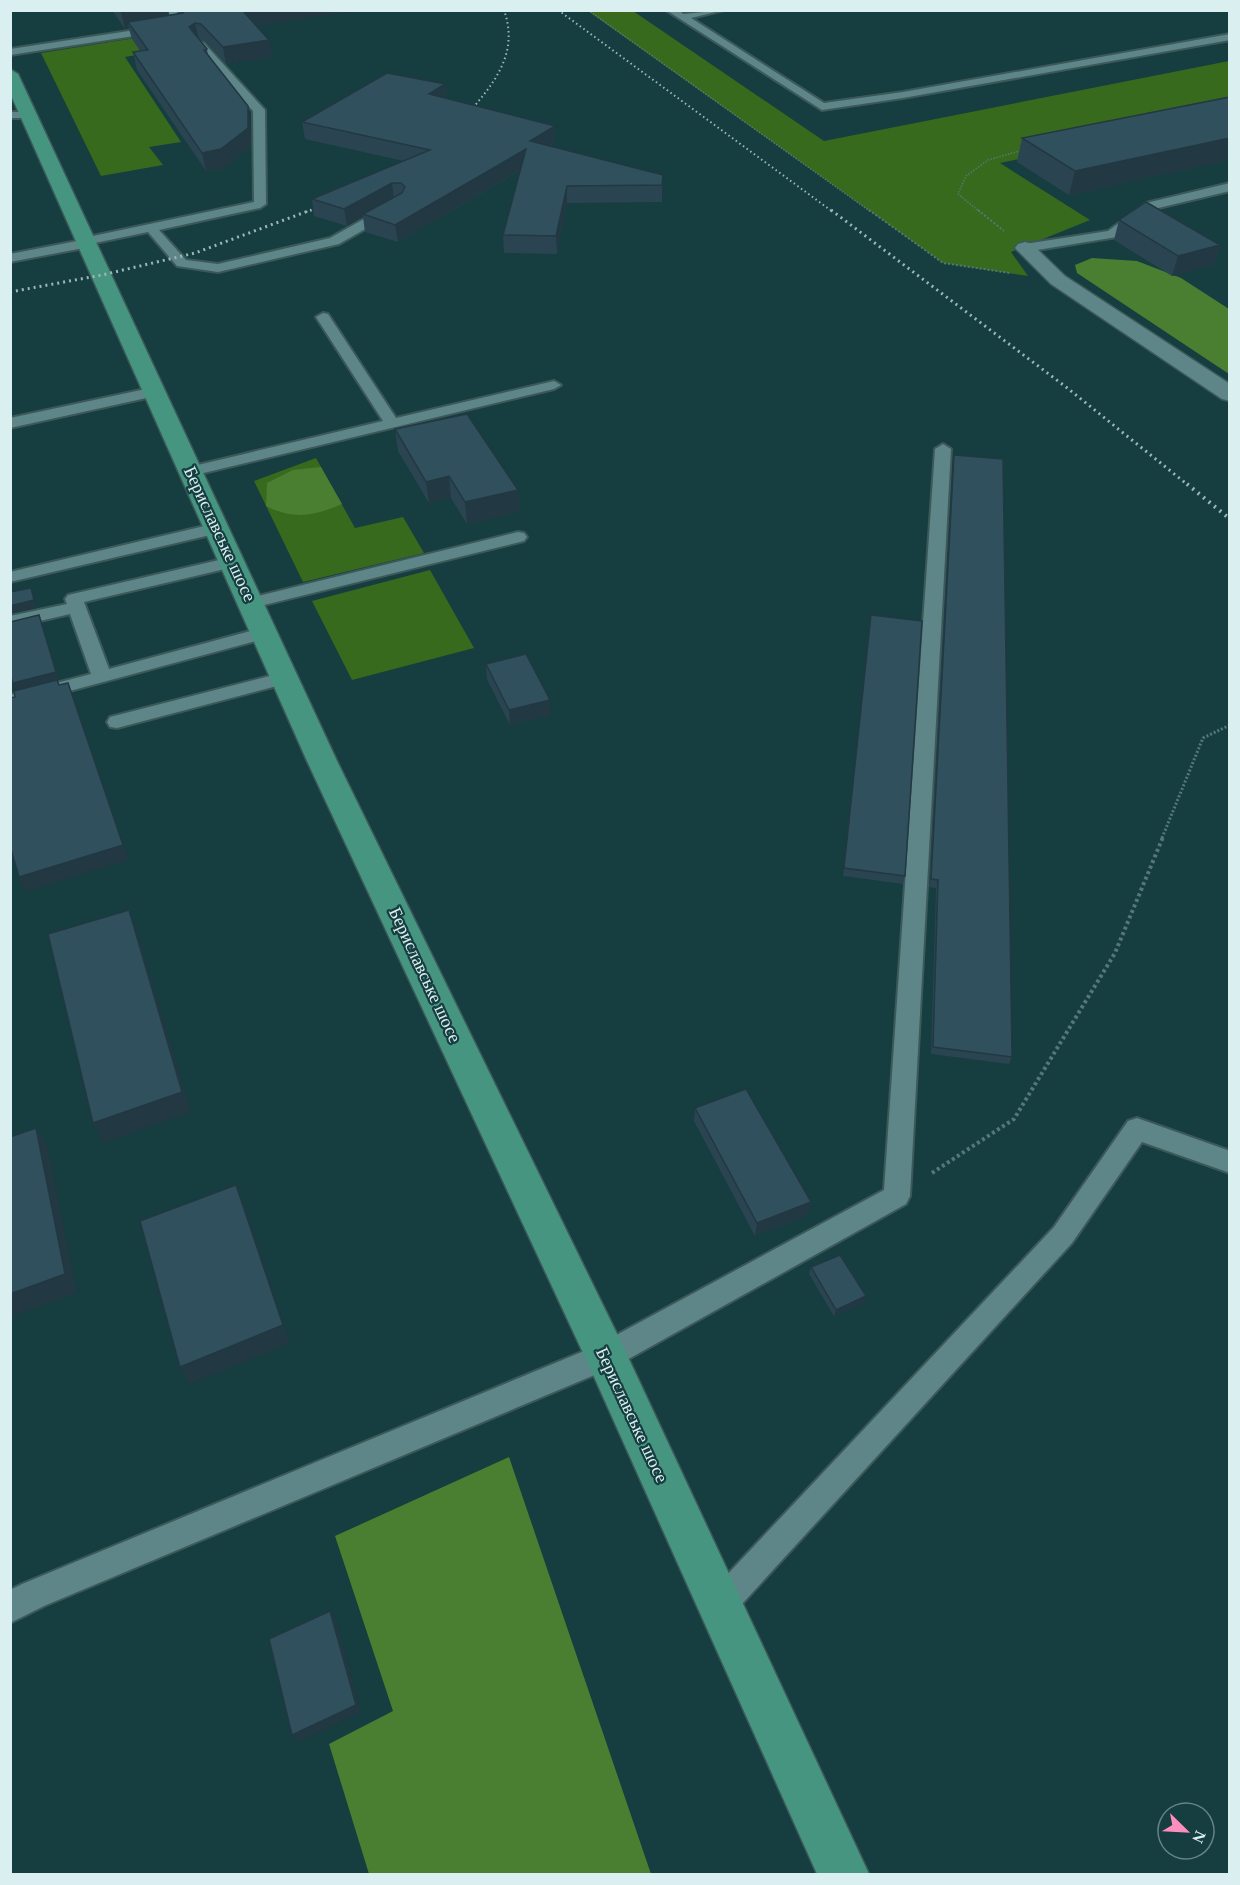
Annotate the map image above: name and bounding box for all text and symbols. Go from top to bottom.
street label: Бериславське шосе [180,463,260,605]
street label: Бериславське шосе [385,904,465,1046]
street label: Бериславське шосе [592,1344,672,1486]
north arrow [1156,1801,1216,1861]
text: N [1189,1828,1209,1846]

